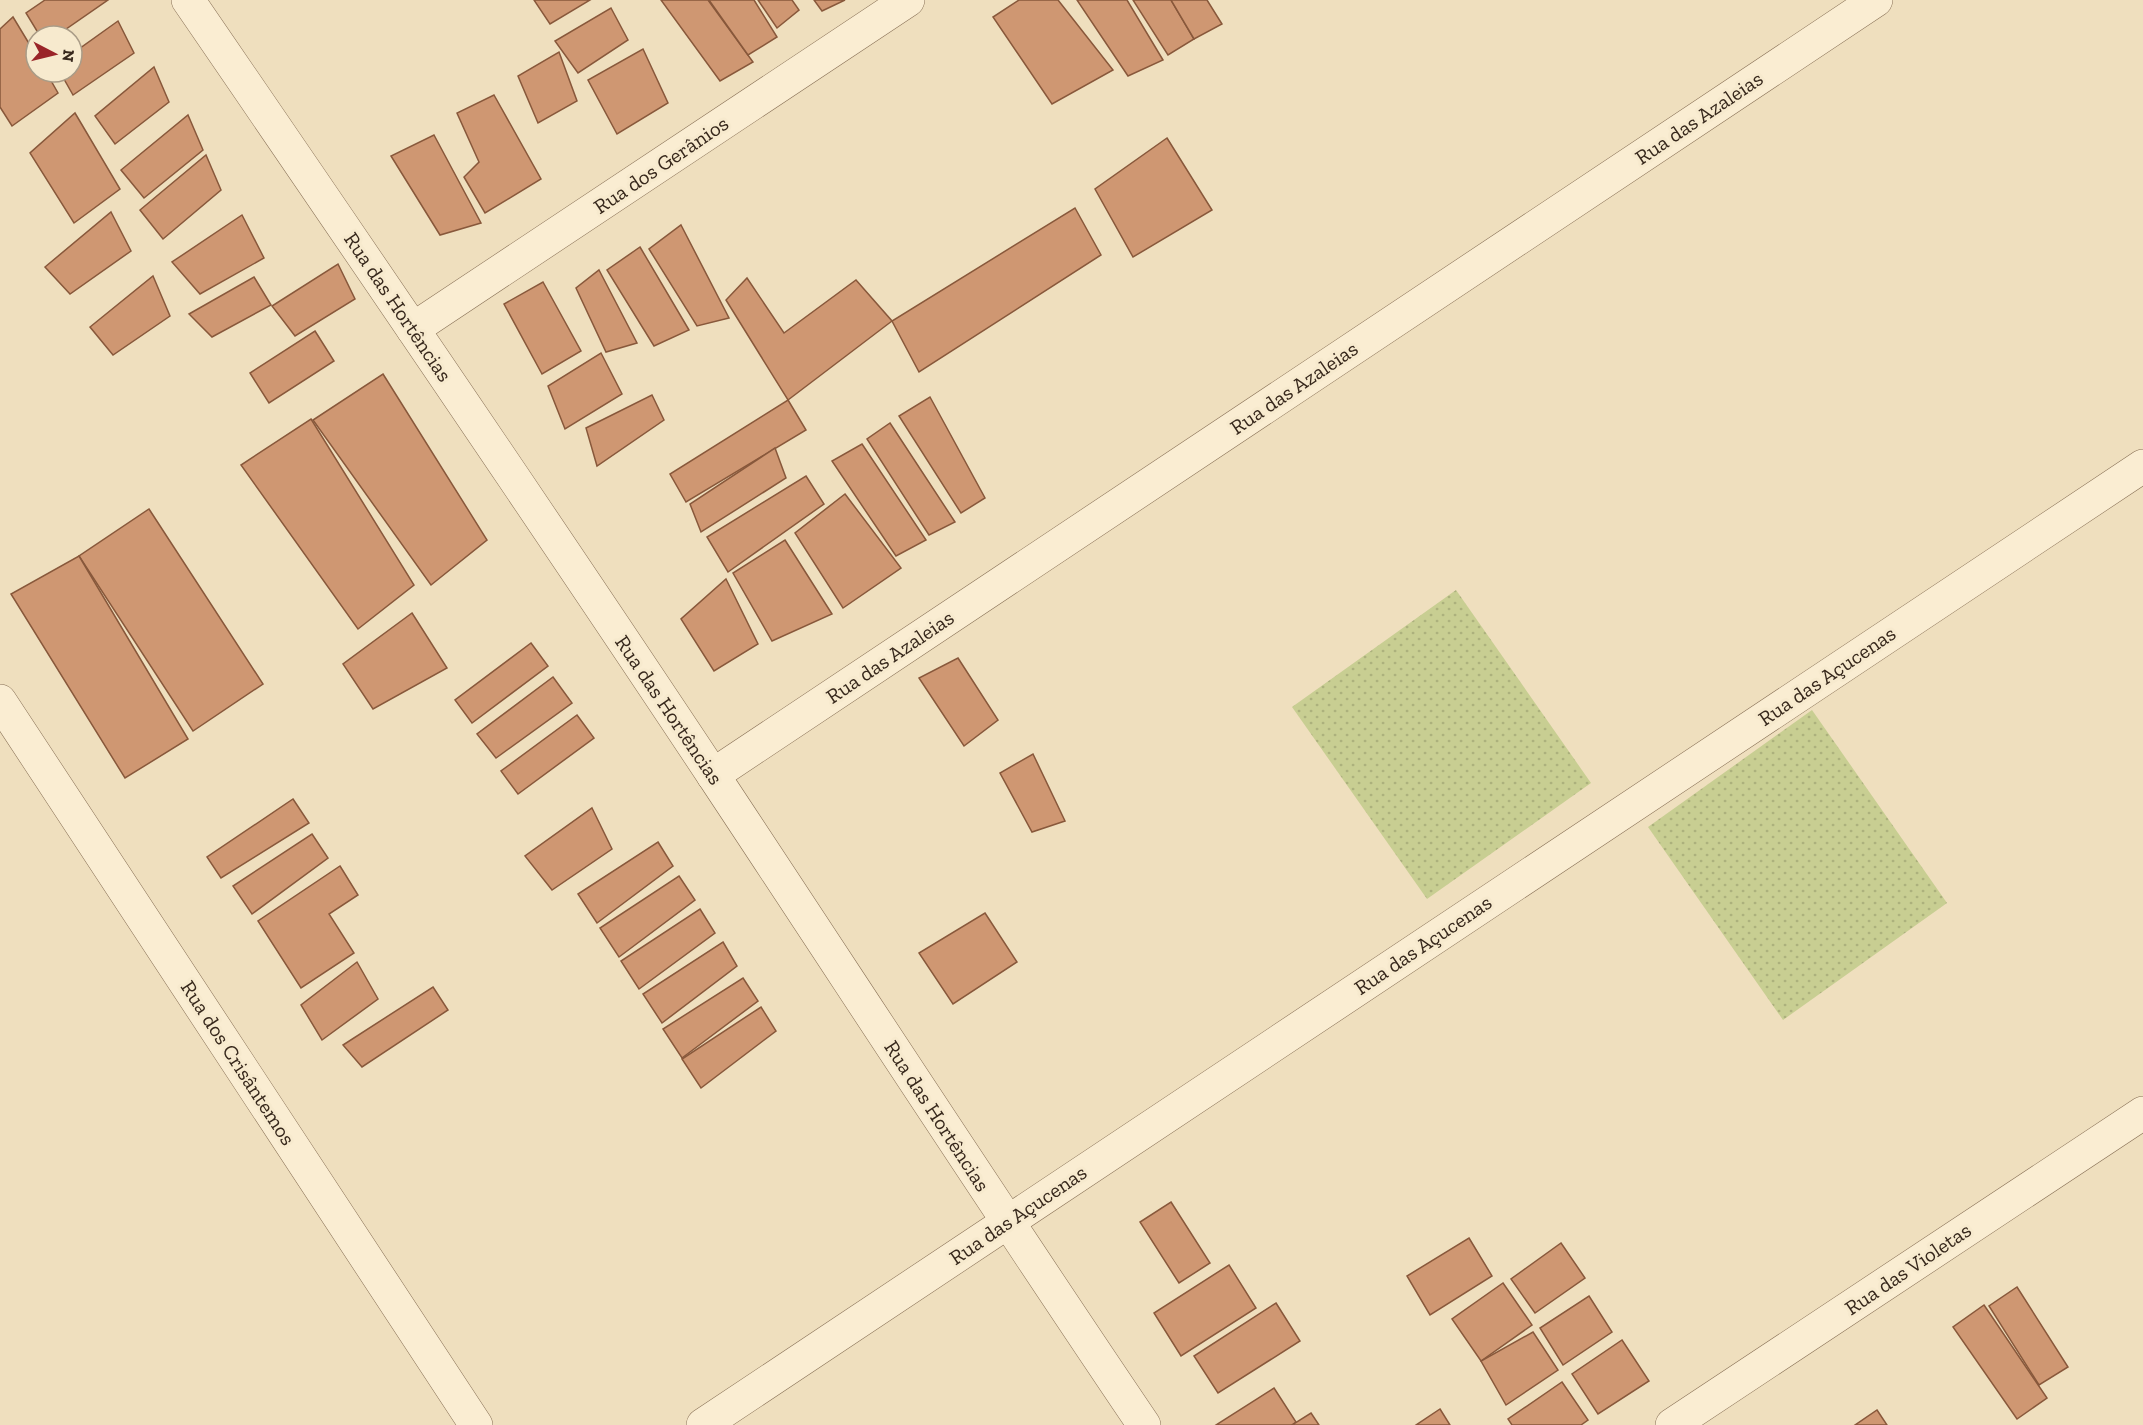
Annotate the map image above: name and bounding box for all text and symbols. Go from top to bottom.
north arrow [24,24,84,84]
text: N [58,49,79,63]
street label: Rua das Azaleias [1630,66,1767,170]
street label: Rua dos Gerânios [589,110,733,219]
street label: Rua das Hortências [339,227,458,386]
street label: Rua das Azaleias [1225,336,1362,440]
street label: Rua das Azaleias [821,605,958,709]
street label: Rua das Açucenas [1753,620,1900,731]
street label: Rua das Hortências [610,630,729,789]
street label: Rua das Açucenas [1349,889,1496,1000]
street label: Rua dos Crisântemos [176,976,301,1150]
street label: Rua das Hortências [879,1036,996,1196]
street label: Rua das Açucenas [944,1159,1091,1270]
street label: Rua das Violetas [1840,1217,1976,1320]

